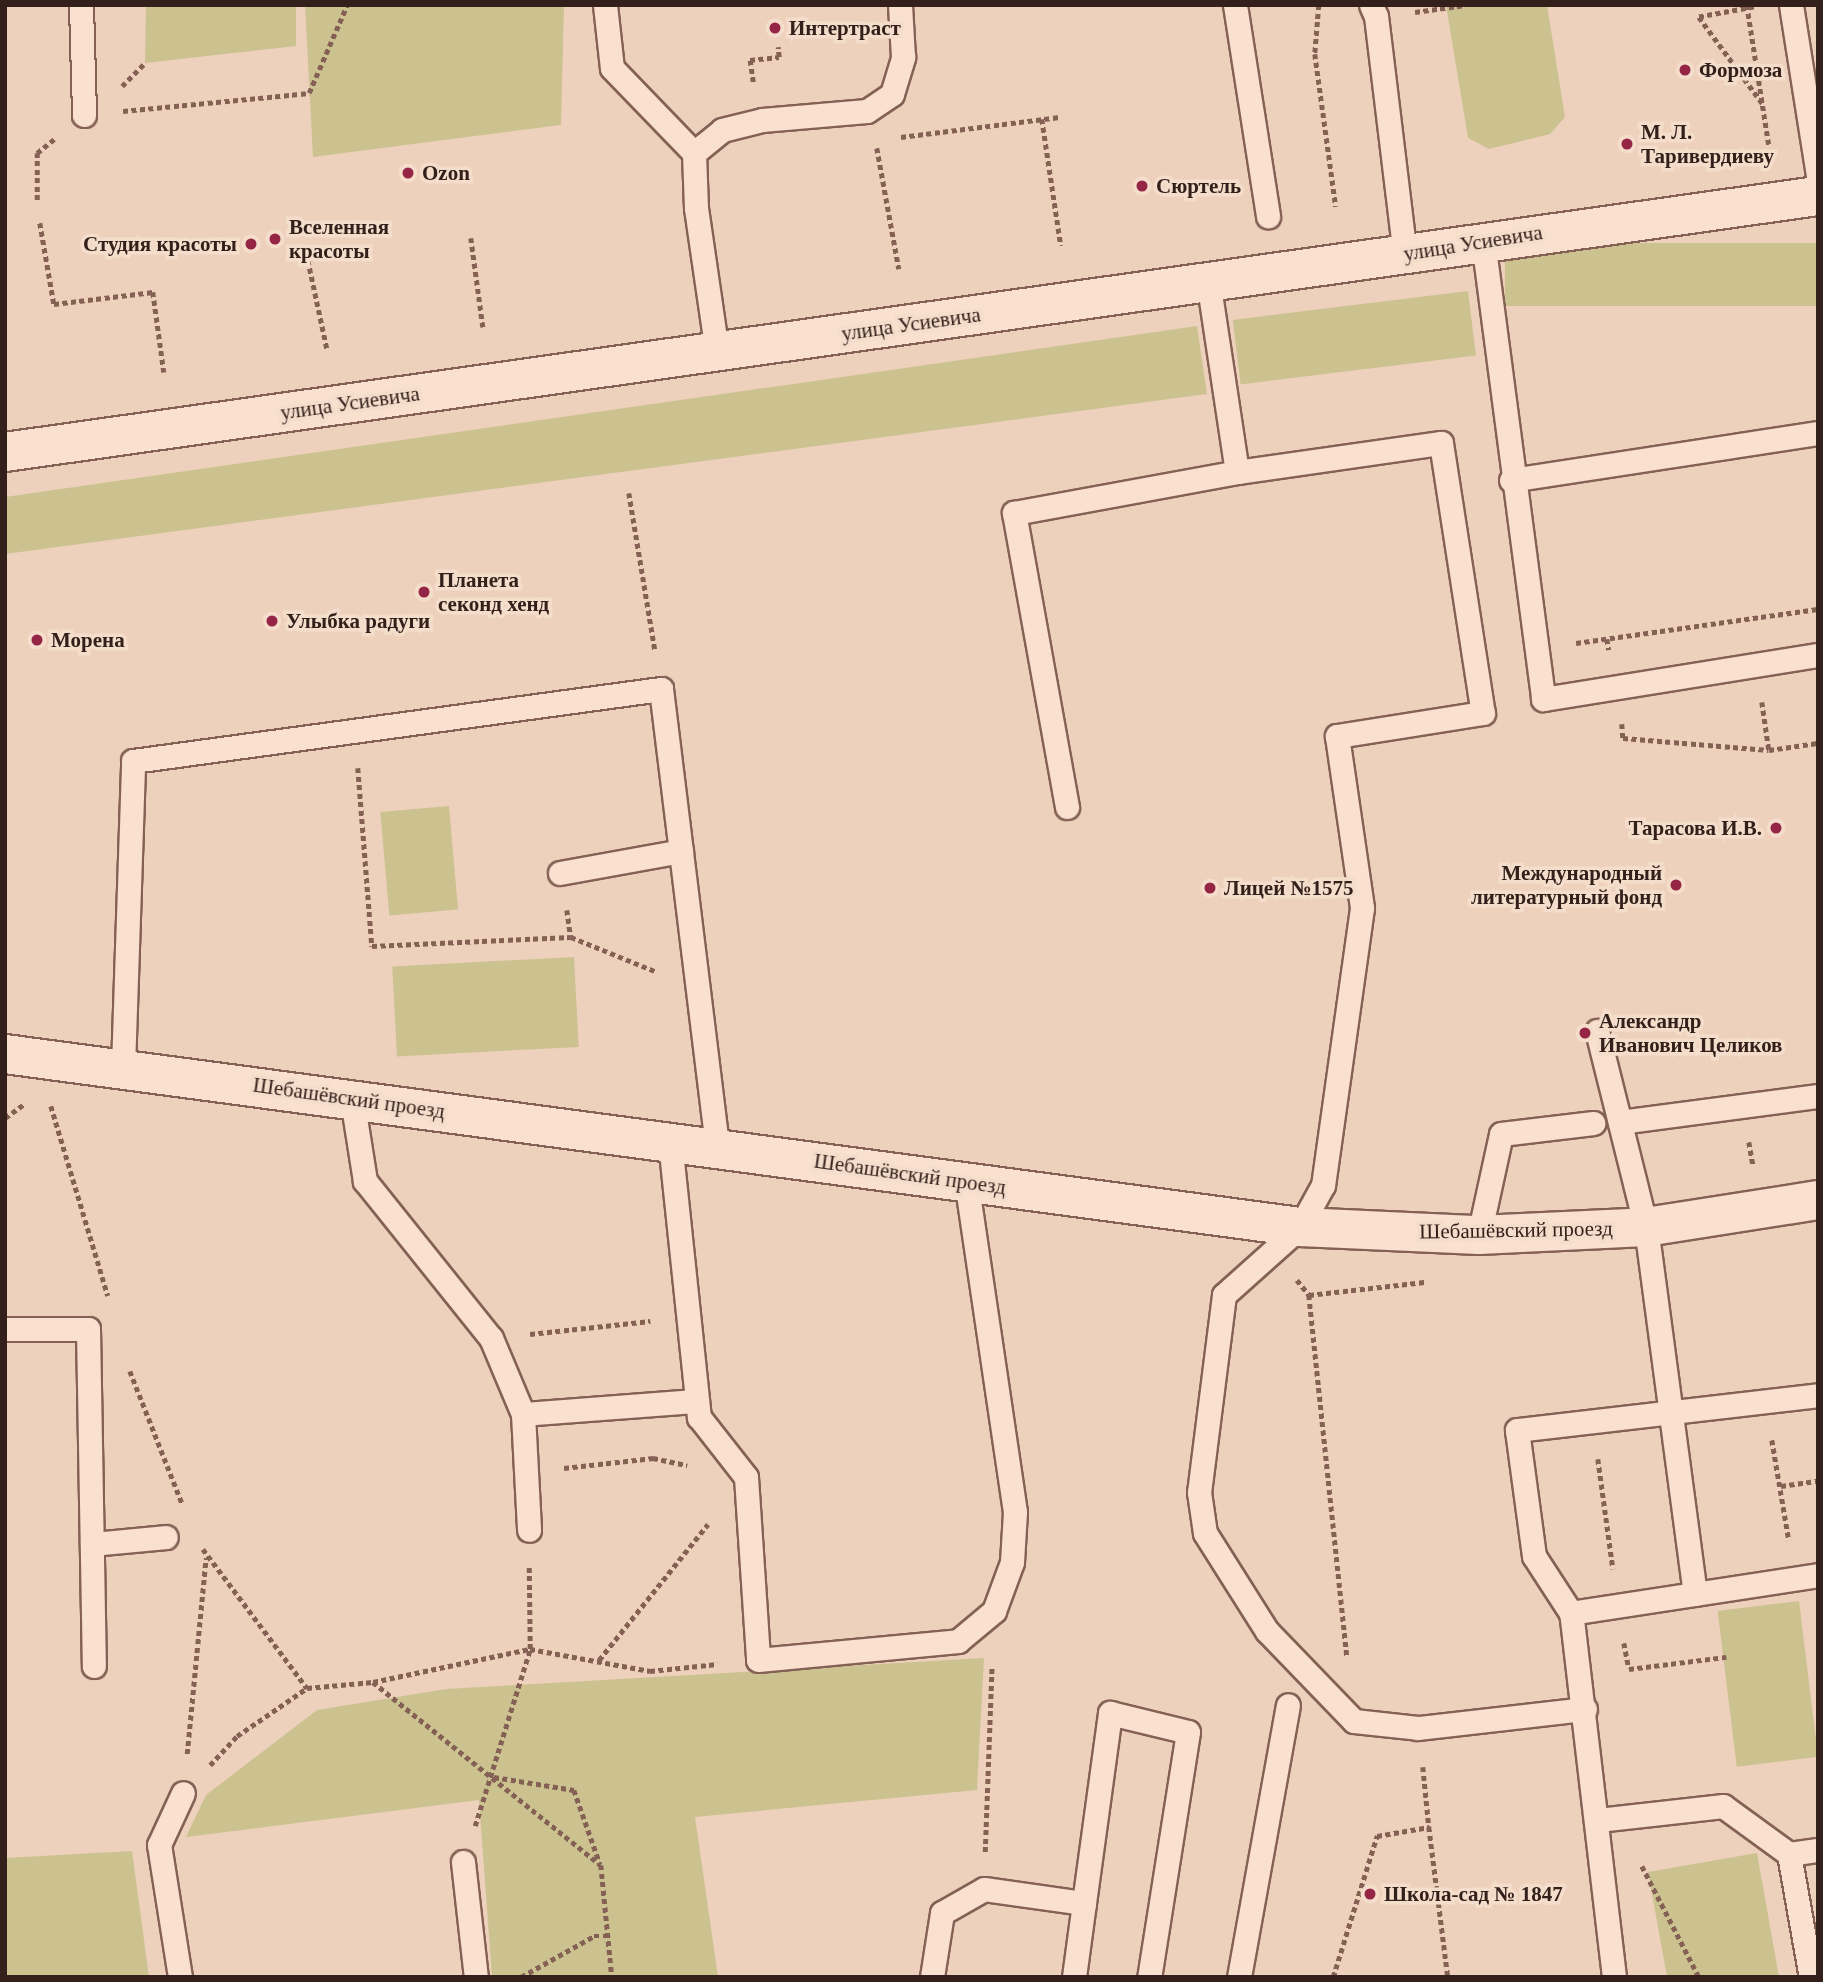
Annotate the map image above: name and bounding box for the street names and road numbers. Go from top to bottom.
street label: улица Усиевича [1402,220,1544,266]
street label: улица Усиевича [840,302,982,346]
street label: улица Усиевича [279,381,421,425]
street label: Шебашёвский проезд [251,1072,447,1124]
street label: Шебашёвский проезд [812,1148,1008,1200]
street label: Шебашёвский проезд [1419,1216,1613,1244]

